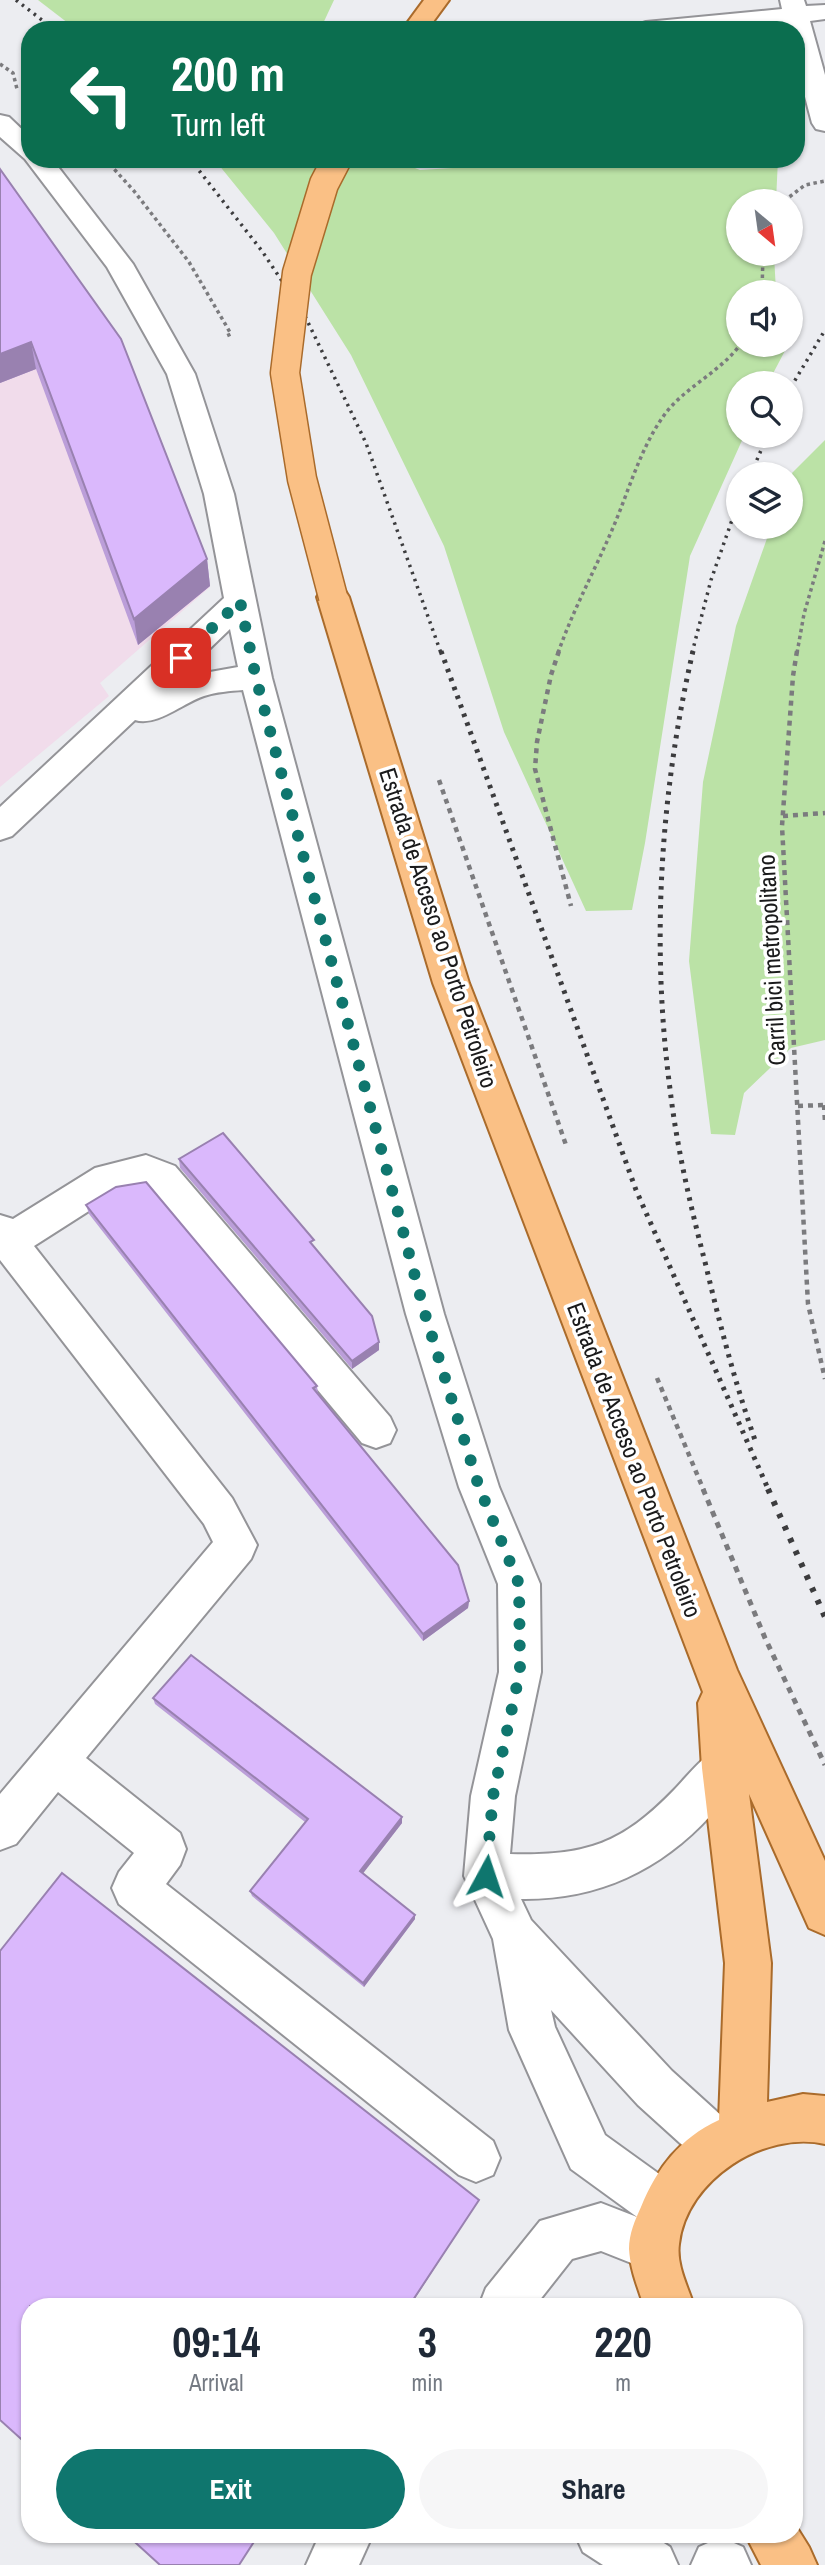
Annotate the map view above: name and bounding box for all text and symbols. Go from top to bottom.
text: 200 m [171,40,285,106]
icon: left [56,49,147,140]
text: Turn left [171,103,265,146]
north arrow [726,189,803,266]
map controls [726,189,803,539]
button: sound [726,280,803,357]
button: search [726,371,803,448]
button: layers [726,462,803,539]
pin [151,628,211,688]
icon: arrive [162,639,200,677]
street label: Estrada de Acceso ao Porto Petroleiro [372,764,506,1092]
street label: Carril bici metropolitano [749,854,793,1066]
street label: Estrada de Acceso ao Porto Petroleiro [560,1298,710,1622]
position arrow [449,1839,523,1913]
text: 09:14 [172,2314,260,2370]
text: 3 [418,2314,437,2370]
text: 220 [594,2314,652,2370]
text: Arrival [189,2367,244,2398]
text: min [412,2367,443,2398]
text: m [615,2367,631,2398]
button: Exit [56,2449,405,2529]
button: Share [419,2449,768,2529]

